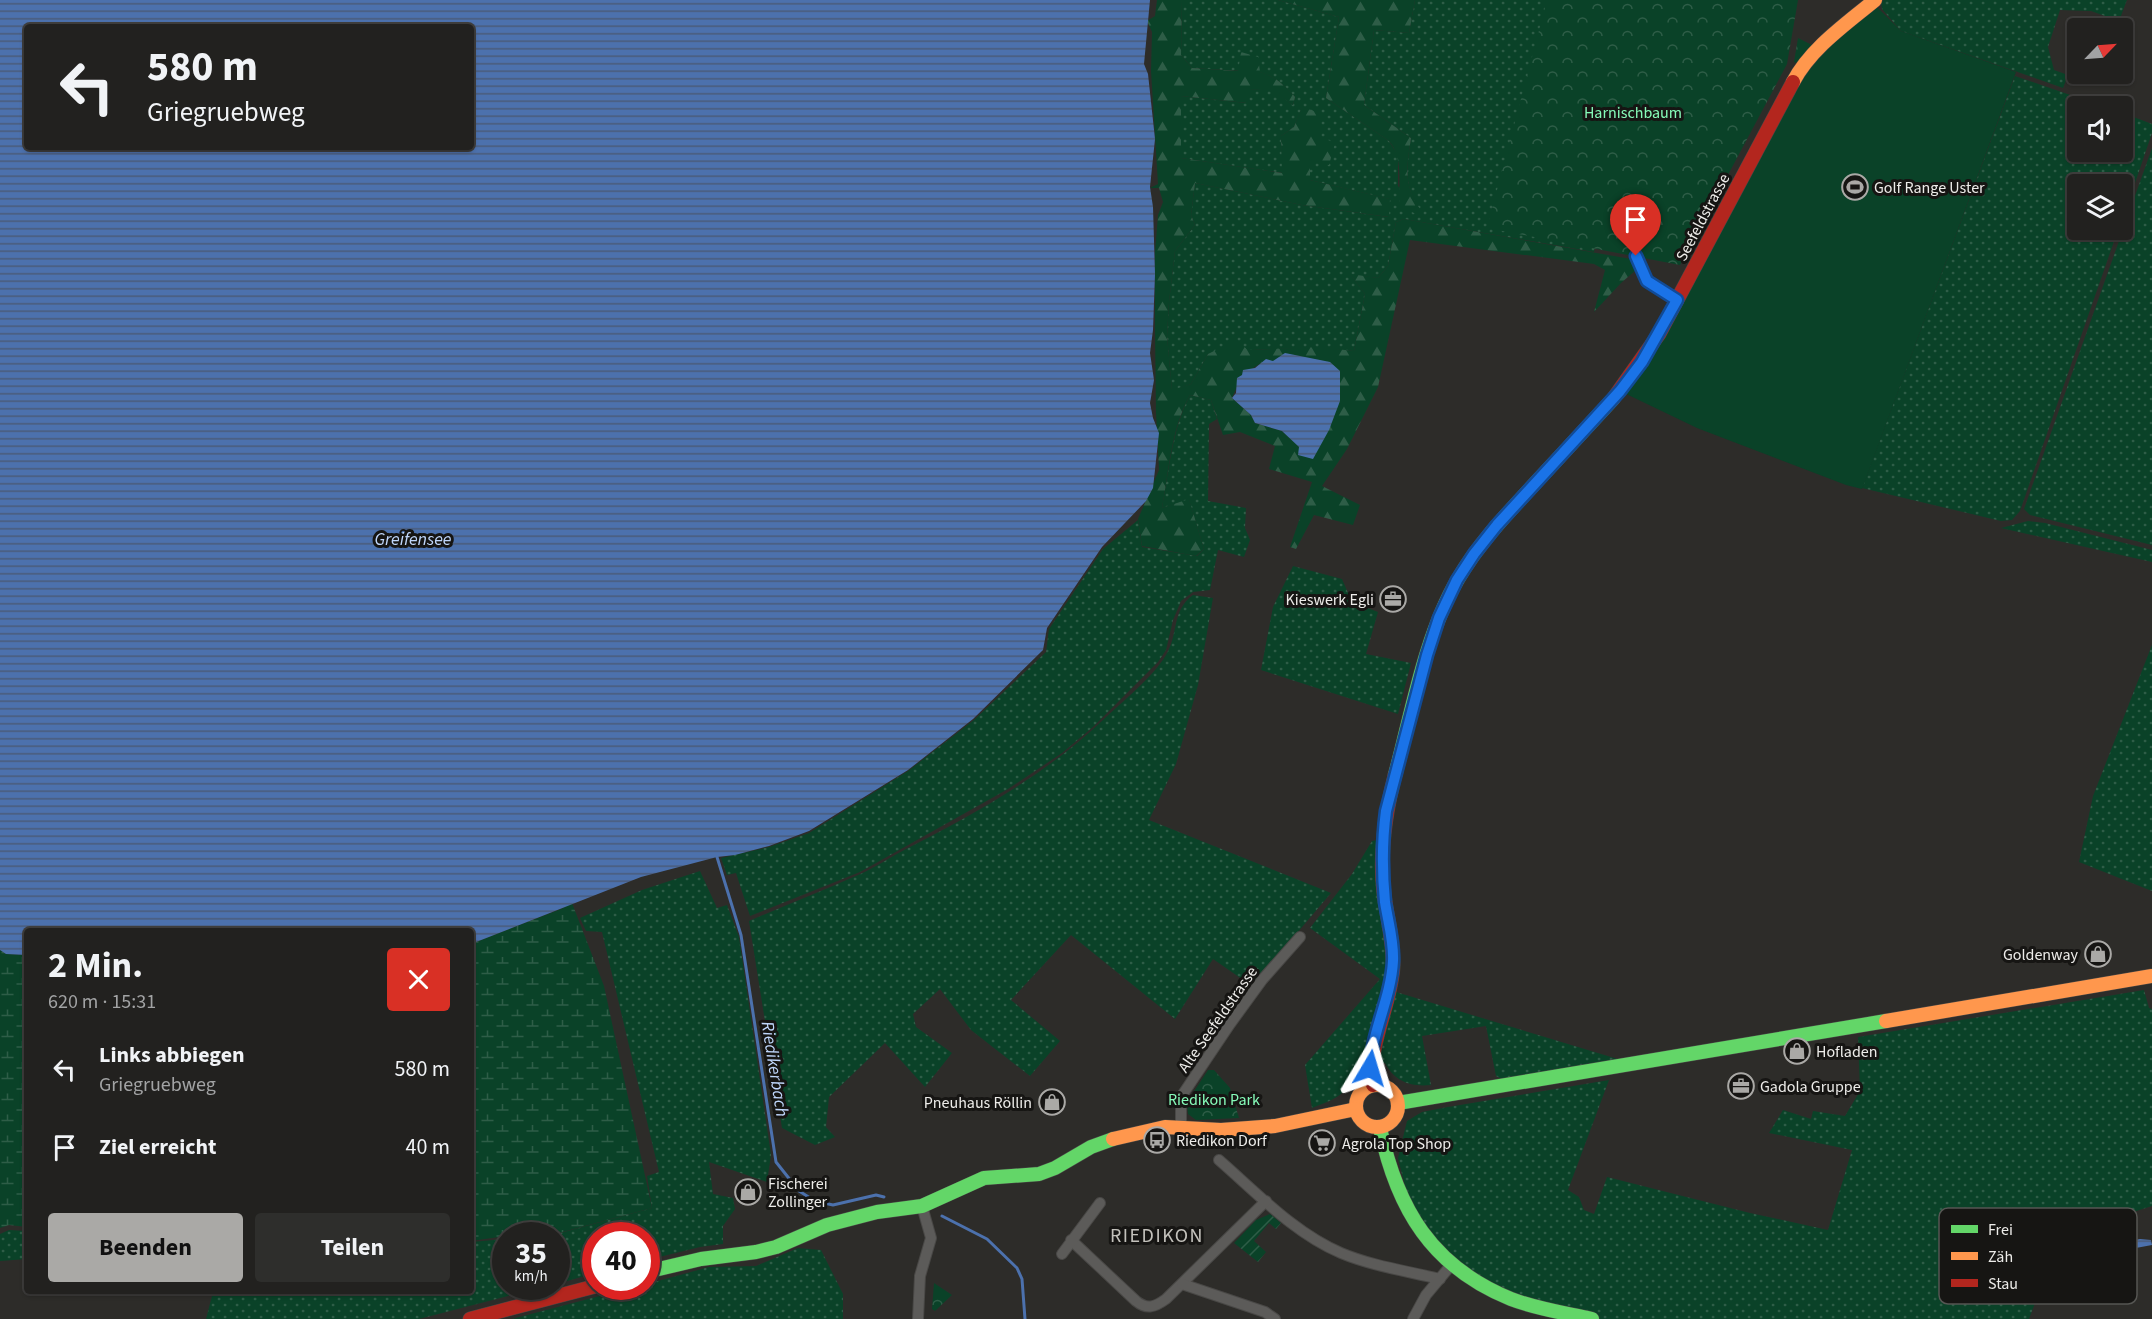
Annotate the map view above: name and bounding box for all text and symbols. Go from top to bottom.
north arrow [2067,18,2133,84]
map controls [2067,18,2133,240]
text: 580 m [147,37,258,97]
icon: left [48,48,126,126]
text: Griegruebweg [147,93,305,132]
button: sound [2067,96,2133,162]
park label: Harnischbaum [1584,102,1682,124]
street label: Seefeldstrasse [1671,170,1735,265]
sports icon: Golf Range Uster [1840,172,1870,202]
button: layers [2067,174,2133,240]
place label: Golf Range Uster [1874,177,1985,199]
pin [1610,194,1661,256]
icon: arrive [1619,203,1652,236]
water label: Greifensee [375,527,452,552]
office icon: Kieswerk Egli [1378,584,1408,614]
place label: Kieswerk Egli [1286,589,1374,611]
shop icon: Goldenway [2083,939,2113,969]
text: 2 Min. [48,940,143,991]
place label: Goldenway [2003,944,2079,966]
button: close [387,948,450,1011]
street label: Alte Seefeldstrasse [1173,962,1263,1077]
text: 620 m · 15:31 [48,988,156,1016]
water label: Riedikerbach [755,1020,794,1119]
position arrow [1338,1036,1402,1100]
shop icon: Hofladen [1782,1036,1812,1066]
text: Links abbiegen [99,1039,245,1071]
place label: Hofladen [1816,1041,1877,1063]
icon: left [48,1053,81,1086]
text: 580 m [395,1053,450,1085]
text: Griegruebweg [99,1071,216,1099]
office icon: Gadola Gruppe [1726,1071,1756,1101]
place label: Gadola Gruppe [1760,1076,1861,1098]
shop icon: Pneuhaus Röllin [1037,1087,1067,1117]
park label: Riedikon Park [1168,1089,1260,1111]
place label: Pneuhaus Röllin [924,1092,1032,1114]
bus stop icon: Riedikon Dorf [1142,1125,1172,1155]
supermarket icon: Agrola Top Shop [1307,1128,1337,1158]
place label: Riedikon Dorf [1176,1130,1268,1152]
icon: arrive [48,1131,81,1164]
text: Ziel erreicht [99,1131,217,1163]
text: 40 m [405,1131,450,1163]
place label: Agrola Top Shop [1342,1133,1451,1155]
place label: Fischerei Zollinger [768,1173,828,1213]
shop icon: Fischerei Zollinger [733,1177,763,1207]
legend [1939,1208,2137,1304]
button: Beenden [48,1213,243,1282]
button: Teilen [255,1213,450,1282]
text: Frei [1988,1219,2013,1241]
speed limit sign: 40 [582,1222,660,1300]
district label: RIEDIKON [1110,1222,1204,1250]
text: 35 [515,1232,547,1275]
text: Zäh [1988,1246,2013,1268]
text: km/h [514,1266,548,1287]
text: Stau [1988,1273,2018,1295]

